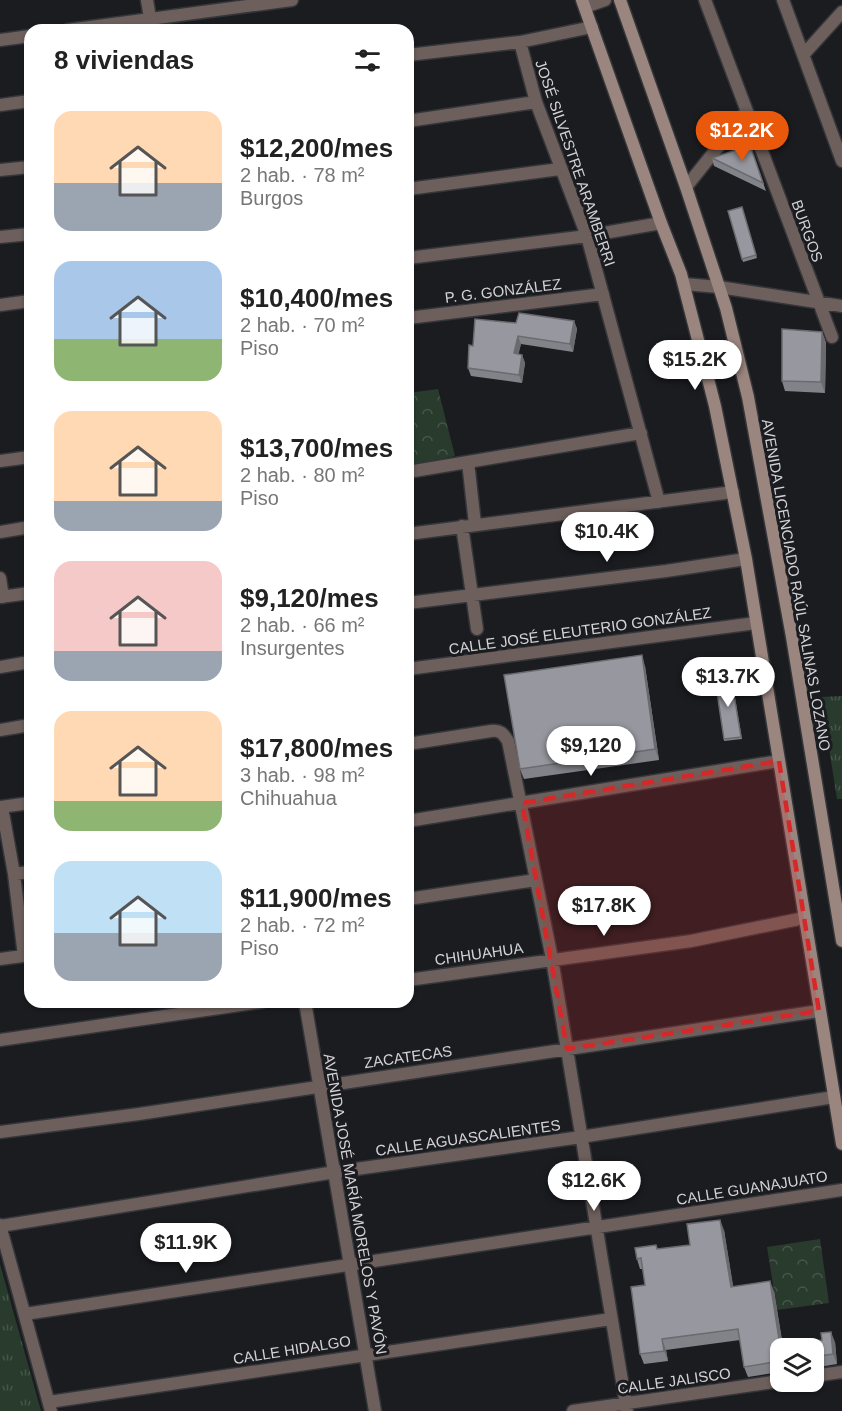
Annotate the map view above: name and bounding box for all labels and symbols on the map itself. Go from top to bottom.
street label: JOSÉ SILVESTRE ARAMBERRI [532,57,619,268]
pin: $12.2K [693,111,791,162]
street label: BURGOS [788,197,827,264]
street label: P. G. GONZÁLEZ [444,275,562,306]
pin: $15.2K [646,340,744,391]
street label: AVENIDA LICENCIADO RAÚL SALINAS LOZANO [759,418,834,752]
pin: $10.4K [558,512,656,563]
street label: CALLE JOSÉ ELEUTERIO GONZÁLEZ [447,604,712,657]
pin: $13.7K [679,657,777,708]
pin: $9,120 [542,726,640,777]
pin: $17.8K [555,886,653,937]
street label: CHIHUAHUA [434,939,524,968]
street label: ZACATECAS [363,1042,453,1071]
street label: AVENIDA JOSÉ MARÍA MORELOS Y PAVÓN [321,1052,390,1356]
street label: CALLE AGUASCALIENTES [374,1116,562,1159]
pin: $12.6K [545,1161,643,1212]
street label: CALLE GUANAJUATO [675,1167,829,1208]
pin: $11.9K [137,1223,235,1274]
street label: CALLE HIDALGO [232,1332,352,1367]
street label: CALLE JALISCO [616,1364,732,1397]

